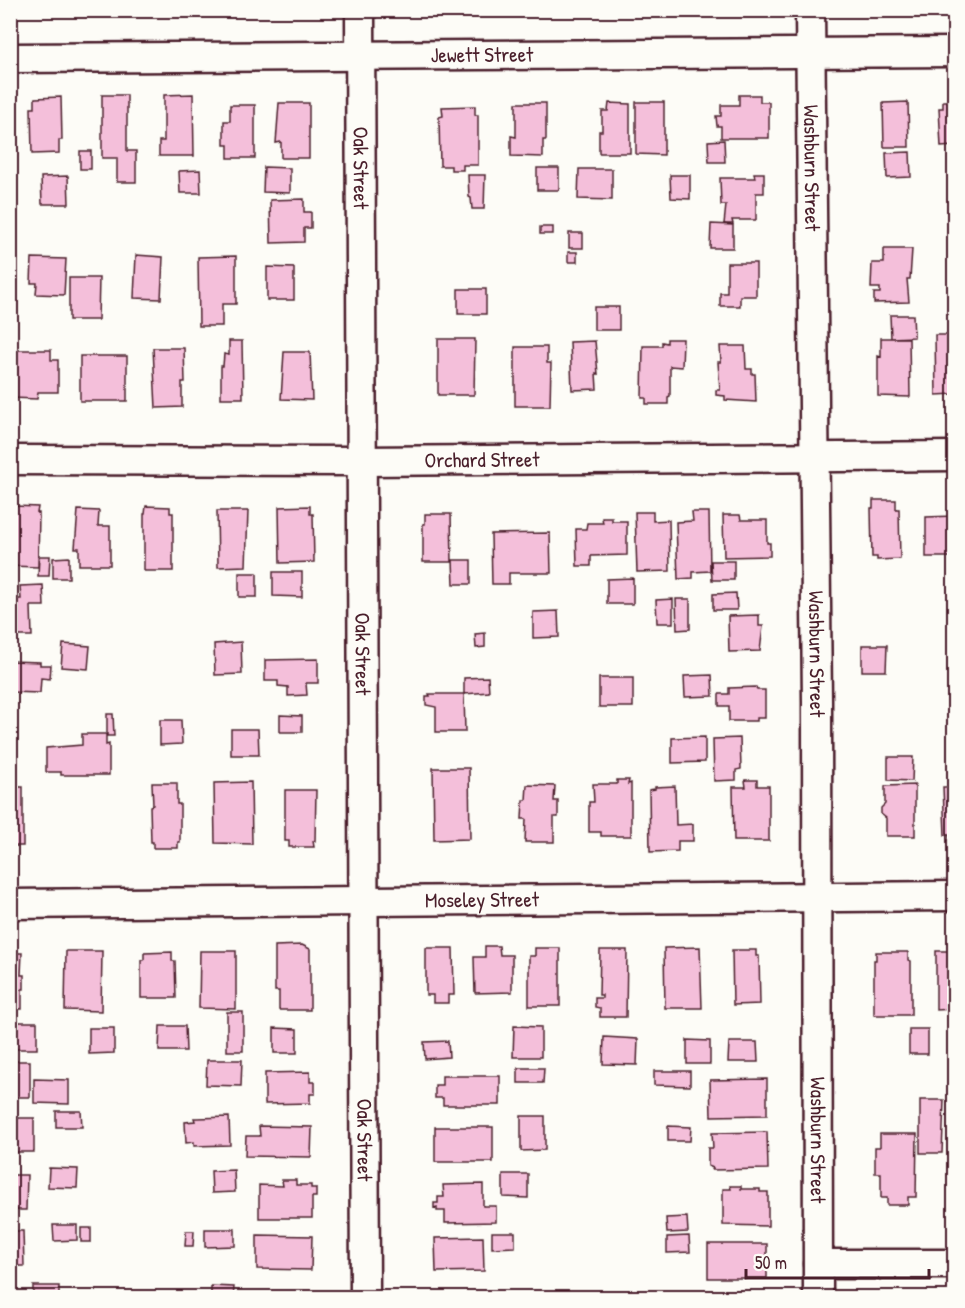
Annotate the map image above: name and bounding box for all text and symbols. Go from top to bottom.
street label: Jewett Street [431,40,534,69]
street label: Washburn Street [797,105,827,232]
street label: Oak Street [346,127,376,210]
street label: Orchard Street [424,444,540,474]
street label: Washburn Street [802,591,832,718]
street label: Oak Street [348,613,378,696]
street label: Moseley Street [425,885,540,914]
street label: Washburn Street [804,1077,833,1204]
street label: Oak Street [350,1099,380,1182]
scale bar [746,1242,929,1280]
text: 50 m [755,1250,787,1275]

